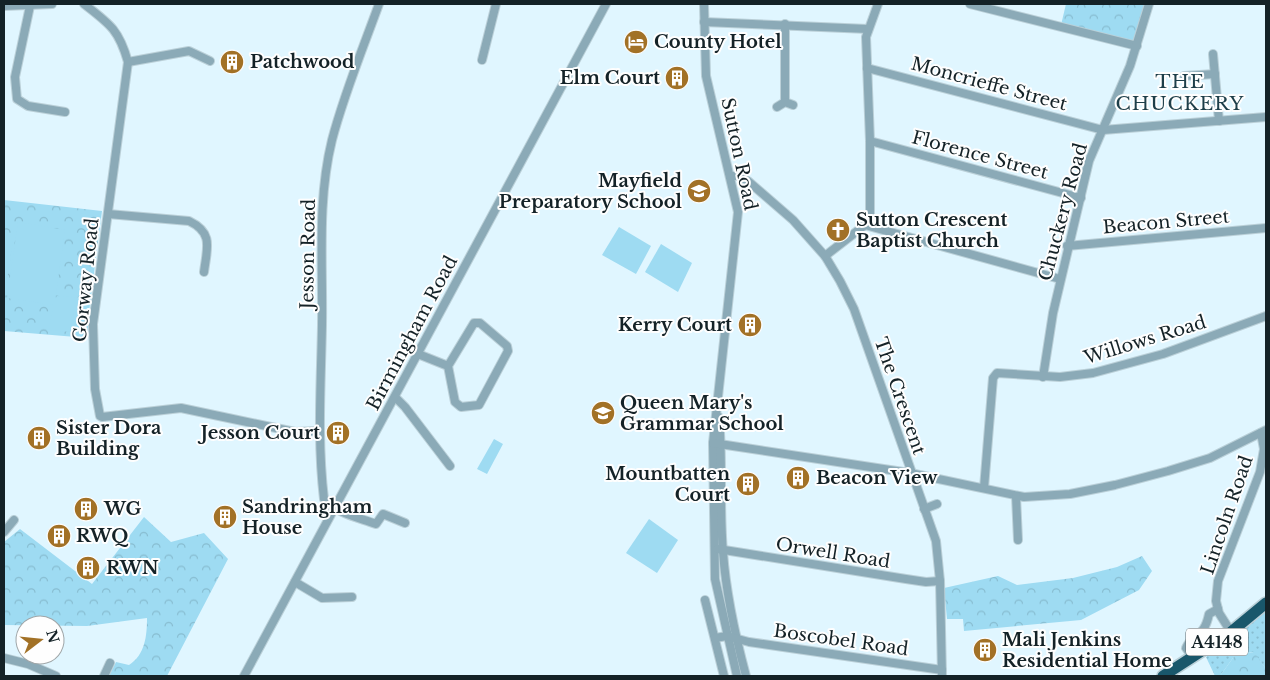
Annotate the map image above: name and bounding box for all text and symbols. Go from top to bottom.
hotel icon: County Hotel [623,29,649,55]
place label: County Hotel [654,31,782,53]
building icon: Patchwood [219,49,245,75]
place label: Patchwood [250,51,355,73]
street label: Moncrieffe Street [909,53,1070,115]
building icon: Elm Court [664,65,690,91]
place label: Elm Court [560,67,660,89]
district label: THE CHUCKERY [1115,70,1245,115]
street label: Sutton Road [716,96,762,212]
street label: Florence Street [910,126,1051,184]
street label: Chuckery Road [1034,141,1092,283]
place label: Mayfield Preparatory School [499,170,683,213]
school or university icon: Mayfield Preparatory School [686,178,712,204]
street label: Jesson Road [296,199,320,311]
street label: Beacon Street [1102,205,1231,239]
place label: Sutton Crescent Baptist Church [856,209,1007,252]
street label: Gorway Road [69,217,103,343]
church icon: Sutton Crescent Baptist Church [825,217,851,243]
street label: Birmingham Road [362,252,462,414]
street label: Willows Road [1080,311,1209,369]
building icon: Kerry Court [737,312,763,338]
place label: Kerry Court [618,314,732,336]
street label: The Crescent [870,334,930,458]
place label: Queen Mary's Grammar School [620,392,784,435]
school or university icon: Queen Mary's Grammar School [590,400,616,426]
place label: Sister Dora Building [56,417,162,460]
building icon: Jesson Court [325,420,351,446]
place label: Jesson Court [197,422,320,444]
building icon: Sister Dora Building [26,425,52,451]
street label: Lincoln Road [1196,453,1258,577]
place label: Mountbatten Court [605,463,730,506]
building icon: Beacon View [785,465,811,491]
place label: Beacon View [816,467,938,489]
building icon: Mountbatten Court [735,471,761,497]
building icon: WG [73,496,99,522]
place label: Sandringham House [242,496,373,539]
place label: WG [103,498,142,520]
building icon: Sandringham House [212,504,238,530]
building icon: RWQ [46,523,72,549]
place label: RWQ [76,525,128,547]
street label: Orwell Road [774,533,892,573]
building icon: RWN [75,555,101,581]
place label: RWN [106,557,159,579]
north arrow [15,615,65,665]
street label: Boscobel Road [772,620,910,660]
text: N [42,628,63,645]
road number: A4148 [1186,628,1248,656]
place label: Mali Jenkins Residential Home [1002,629,1172,672]
building icon: Mali Jenkins Residential Home [972,637,998,663]

